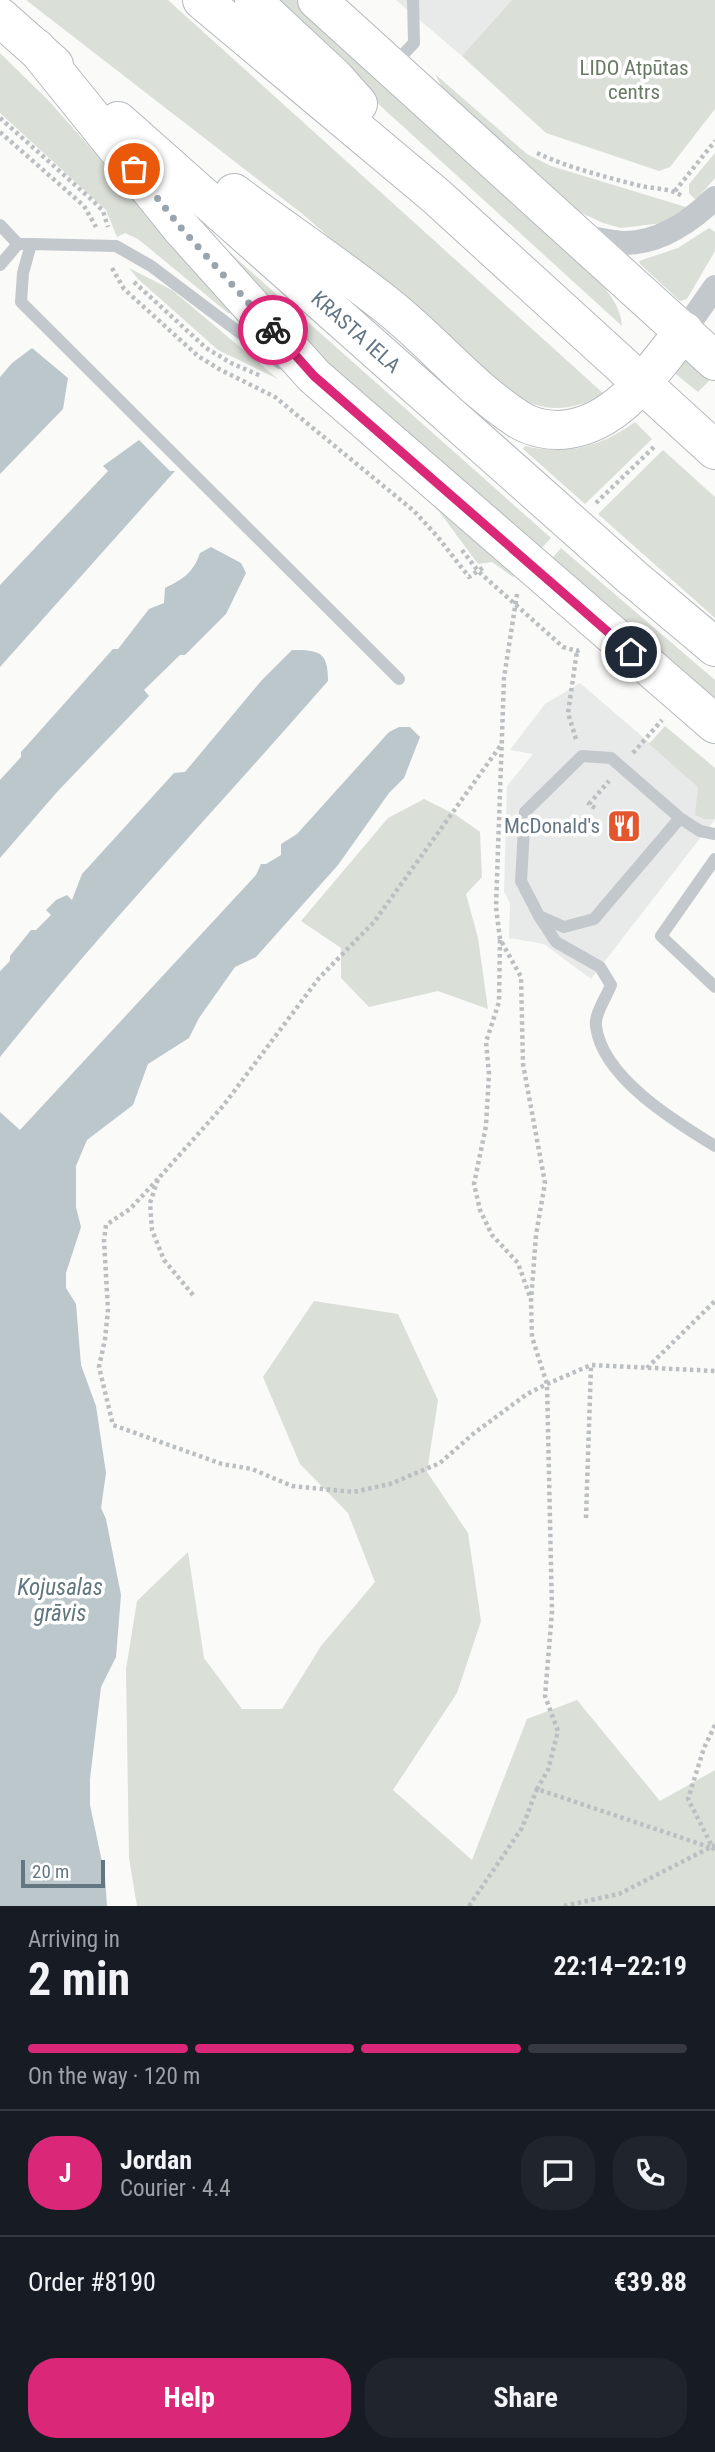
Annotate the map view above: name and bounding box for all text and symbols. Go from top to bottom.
park label: LIDO Atpūtas centrs [579,56,689,104]
pin [104,139,164,199]
icon: bag [115,150,153,188]
street label: KRASTA IELA [306,286,405,378]
courier [238,295,308,365]
icon: bike [254,311,292,349]
pin [601,622,661,682]
icon: home [612,633,650,671]
restaurant icon: McDonald's [605,807,643,845]
place label: McDonald's [504,814,600,838]
water label: Kojusalas grāvis [17,1574,103,1627]
scale bar [21,1857,105,1889]
text: 20 m [32,1860,69,1883]
text: Arriving in [28,1926,120,1953]
text: 22:14–22:19 [553,1951,687,1981]
text: 2 min [28,1952,130,2006]
text: On the way · 120 m [28,2063,200,2090]
button: chat [521,2136,595,2210]
button: phone [613,2136,687,2210]
text: Jordan [120,2145,192,2175]
text: J [59,2158,71,2188]
text: Courier · 4.4 [120,2175,231,2202]
text: Order #8190 [28,2267,156,2297]
text: €39.88 [614,2267,687,2297]
button: Help [28,2358,351,2438]
button: Share [365,2358,687,2438]

